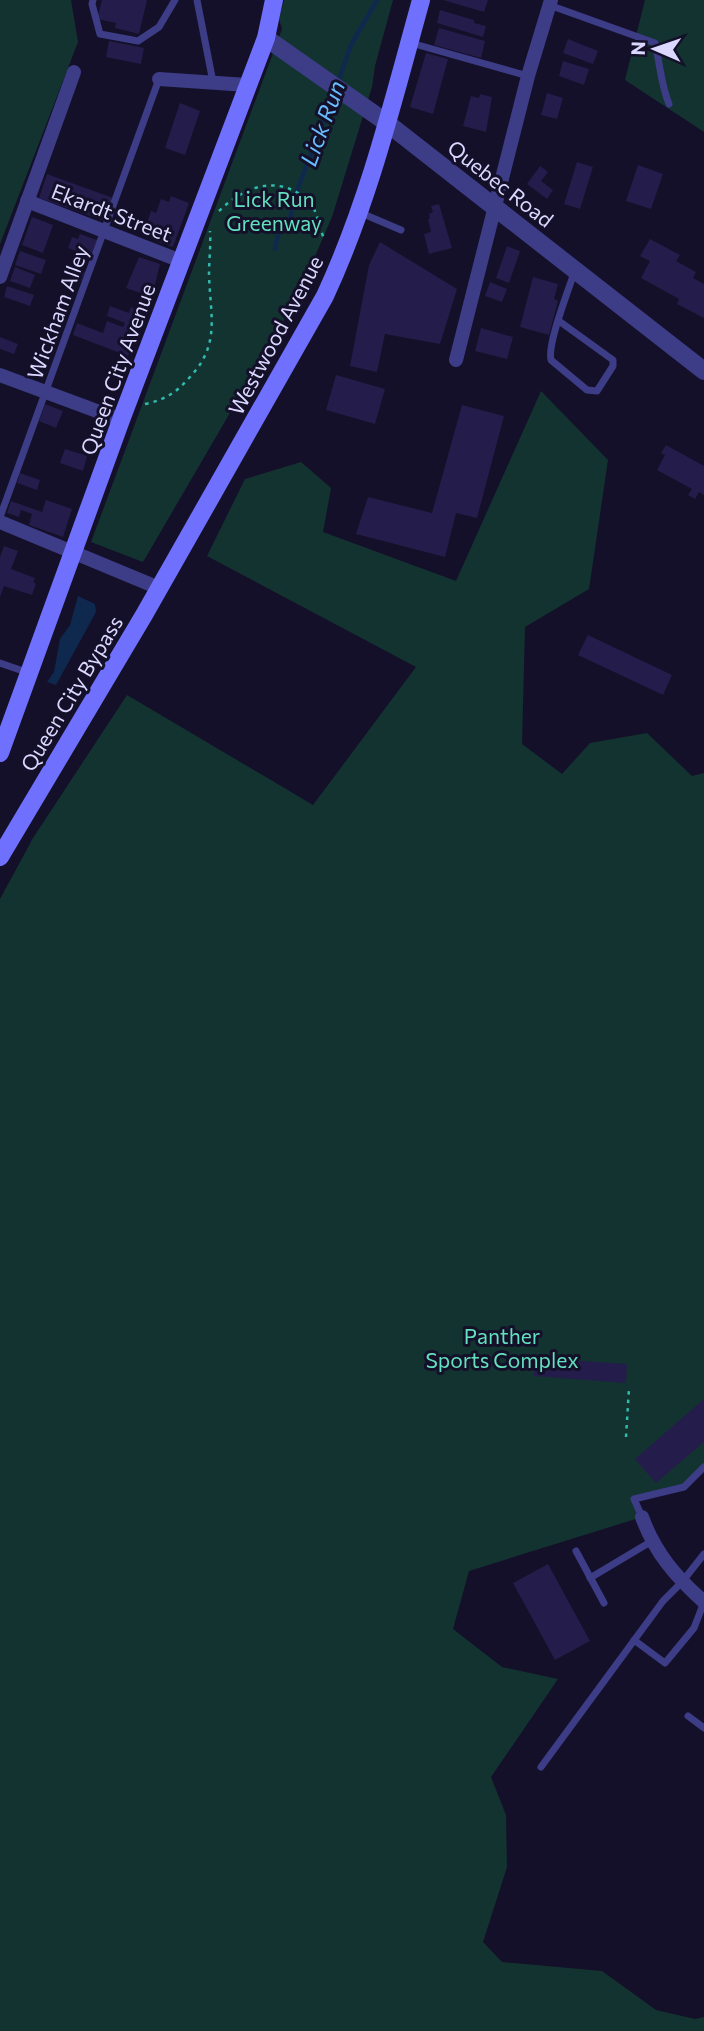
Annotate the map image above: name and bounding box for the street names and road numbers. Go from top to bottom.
street label: Quebec Road [443,134,559,232]
street label: Ekardt Street [48,178,176,246]
street label: Wickham Alley [21,241,93,382]
street label: Westwood Avenue [222,251,328,419]
street label: Queen City Avenue [74,280,160,458]
street label: Queen City Bypass [15,611,127,775]

